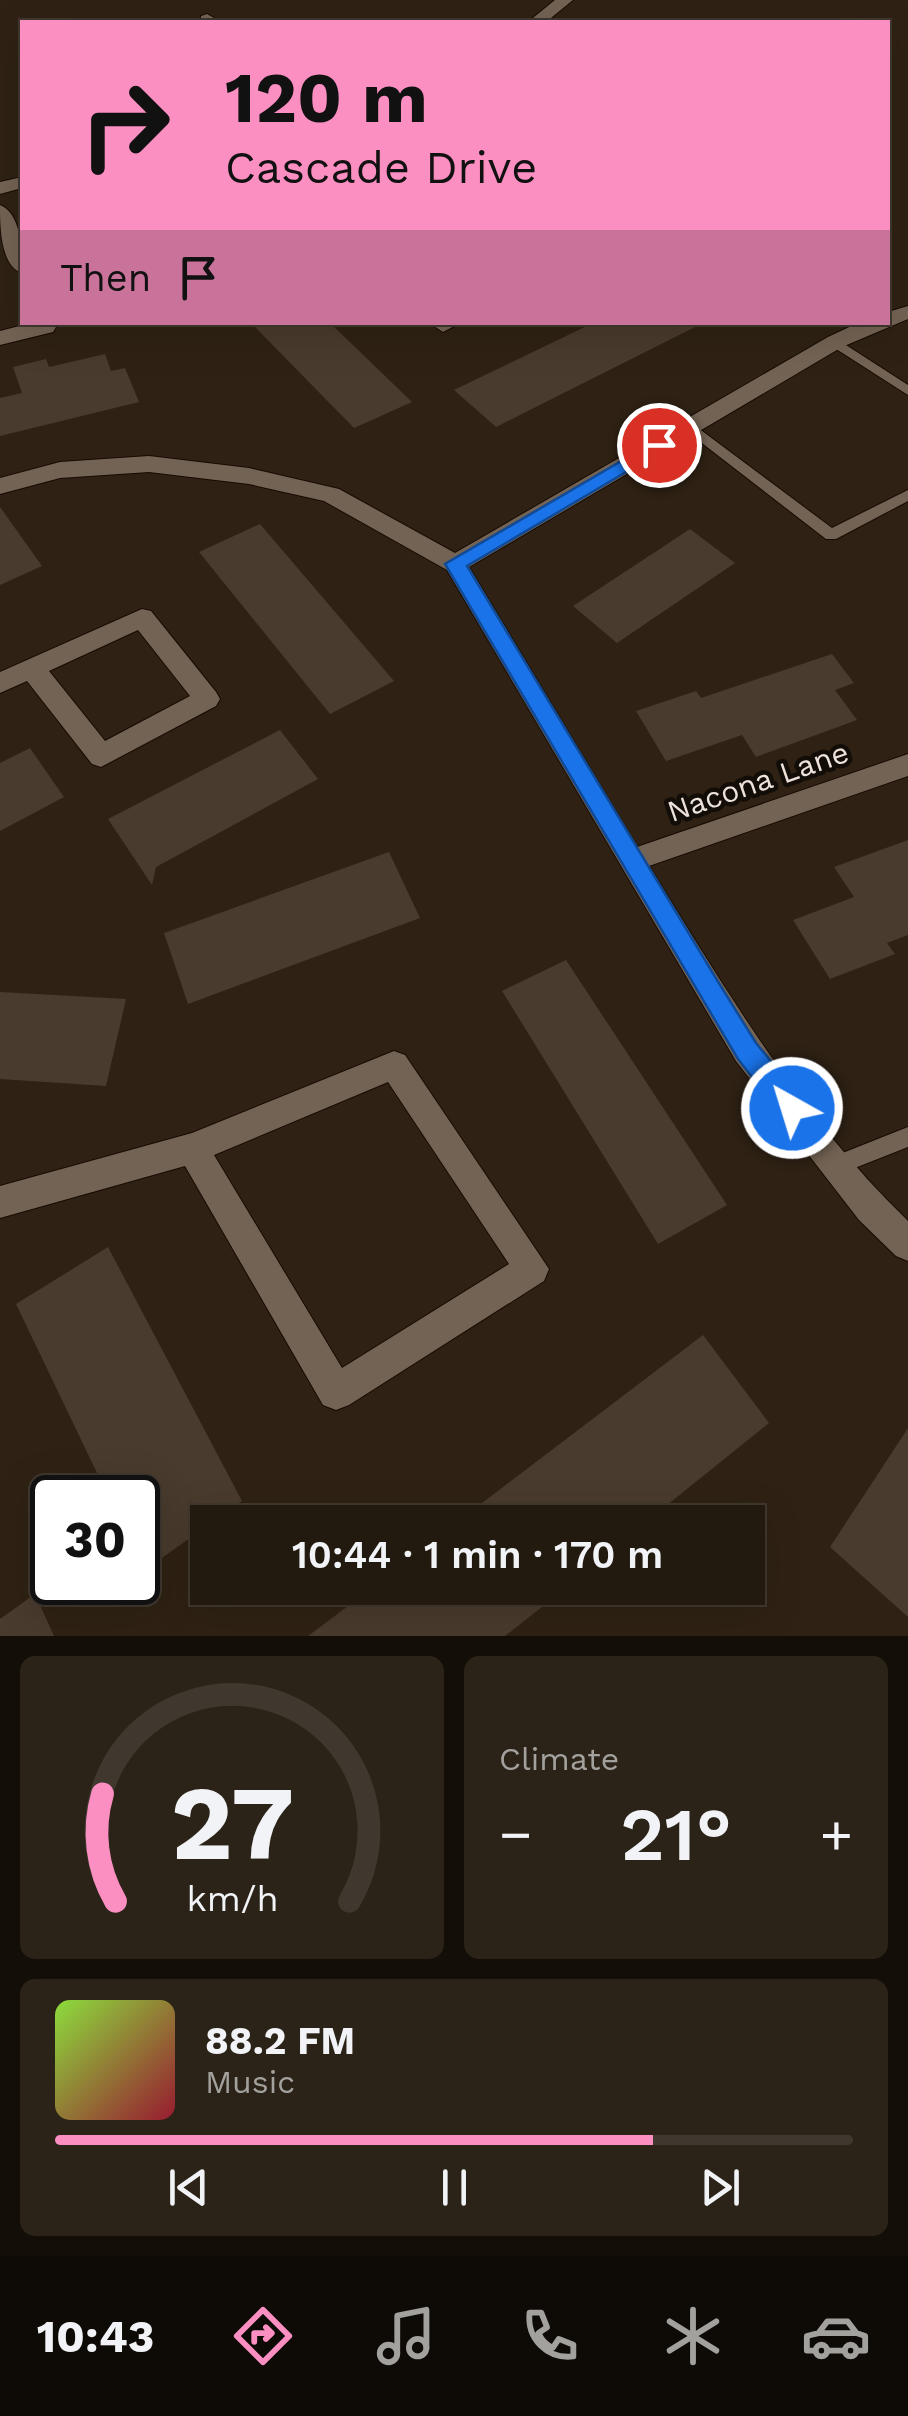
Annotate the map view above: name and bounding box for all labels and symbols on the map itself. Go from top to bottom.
pin [617,403,702,488]
street label: Nacona Lane [663,734,853,829]
position arrow [740,1056,844,1160]
speed limit sign: 30 [30,1475,160,1605]

